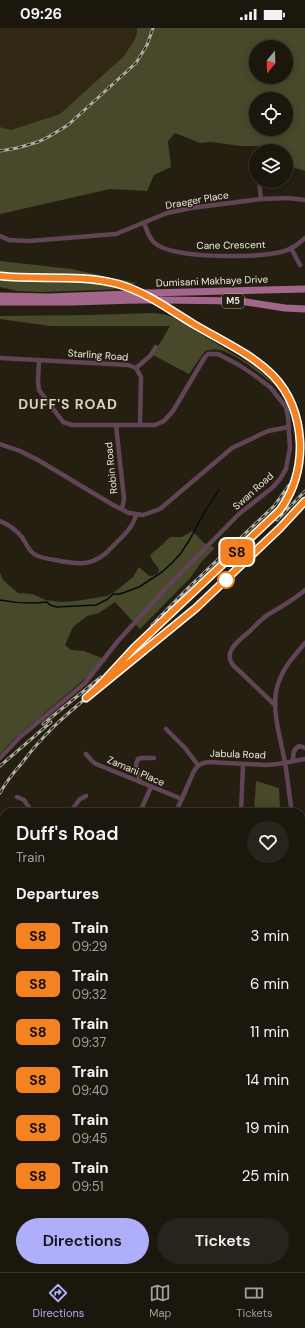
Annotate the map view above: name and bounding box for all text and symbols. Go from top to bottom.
text: 09:26 [20,4,62,24]
north arrow [249,40,293,84]
map controls [249,40,293,188]
button: locate [249,92,293,136]
button: layers [249,144,293,188]
street label: Draeger Place [164,188,230,212]
street label: Cane Crescent [196,238,266,252]
street label: Dumisani Makhaye Drive [156,273,269,289]
road number: M5 [222,294,244,308]
street label: Starling Road [67,346,129,364]
district label: DUFF'S ROAD [18,395,118,413]
street label: Robin Road [102,442,120,494]
street label: Swan Road [230,469,276,513]
line badge: S8 [219,539,255,565]
text: S8 [228,543,246,561]
unlabelled marker [217,571,235,589]
street label: Jabula Road [210,747,266,761]
street label: Zamani Place [105,753,167,789]
text: Duff's Road [16,821,119,846]
button: heart [247,821,289,863]
text: Train [16,849,45,866]
text: Departures [16,884,99,904]
text: Train [72,918,109,938]
text: 3 min [251,926,289,946]
text: S8 [29,927,47,945]
text: 09:29 [72,938,107,955]
text: Train [72,966,109,986]
text: 6 min [250,974,289,994]
text: S8 [29,975,47,993]
text: 09:32 [72,986,107,1003]
text: Train [72,1014,109,1034]
text: 11 min [250,1022,289,1042]
text: S8 [29,1023,47,1041]
text: 09:37 [72,1034,106,1051]
text: Train [72,1062,109,1082]
text: 14 min [246,1070,289,1090]
text: S8 [29,1071,47,1089]
text: 09:40 [72,1082,108,1099]
text: Train [72,1110,109,1130]
text: 19 min [245,1118,289,1138]
text: S8 [29,1119,47,1137]
text: 09:45 [72,1130,108,1147]
text: Train [72,1158,109,1178]
text: 25 min [242,1166,289,1186]
text: S8 [29,1167,47,1185]
text: 09:51 [72,1178,104,1195]
button: Directions [16,1218,149,1264]
button: Tickets [157,1218,289,1264]
tab: Directions [32,1282,84,1320]
tab: Map [149,1282,171,1320]
tab: Tickets [236,1282,273,1320]

